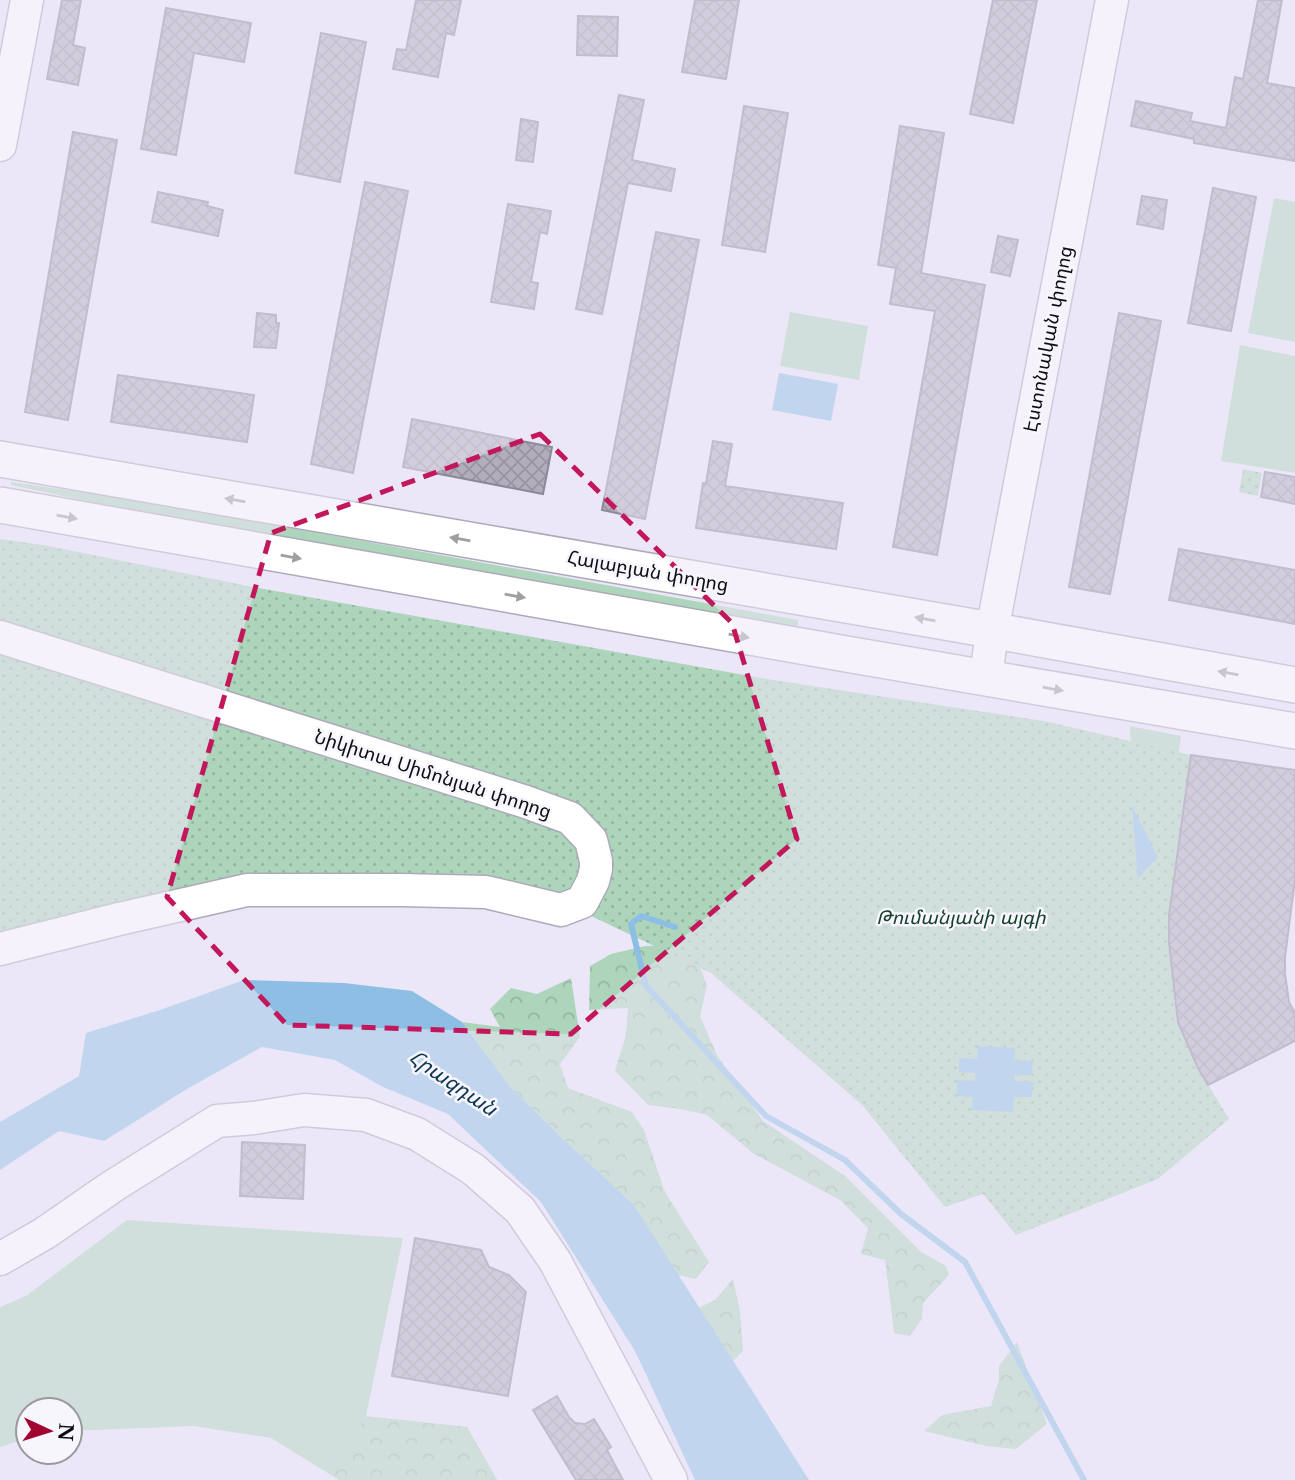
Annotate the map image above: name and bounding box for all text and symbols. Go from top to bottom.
street label: Էստոնական փողոց [1019,244,1077,434]
one-way arrow [224,494,246,505]
one-way arrow [56,512,78,523]
one-way arrow [449,533,471,544]
street label: Հալաբյան փողոց [566,546,730,596]
one-way arrow [280,551,302,562]
one-way arrow [504,591,526,602]
one-way arrow [914,613,936,624]
one-way arrow [728,630,750,641]
one-way arrow [1217,667,1239,678]
one-way arrow [1042,684,1064,695]
street label: Նիկիտա Սիմոնյան փողոց [312,725,554,823]
park label: Թումանյանի այգի [876,906,1046,929]
water label: Հրազդան [404,1044,503,1123]
north arrow [14,1396,84,1466]
text: N [53,1422,78,1442]

